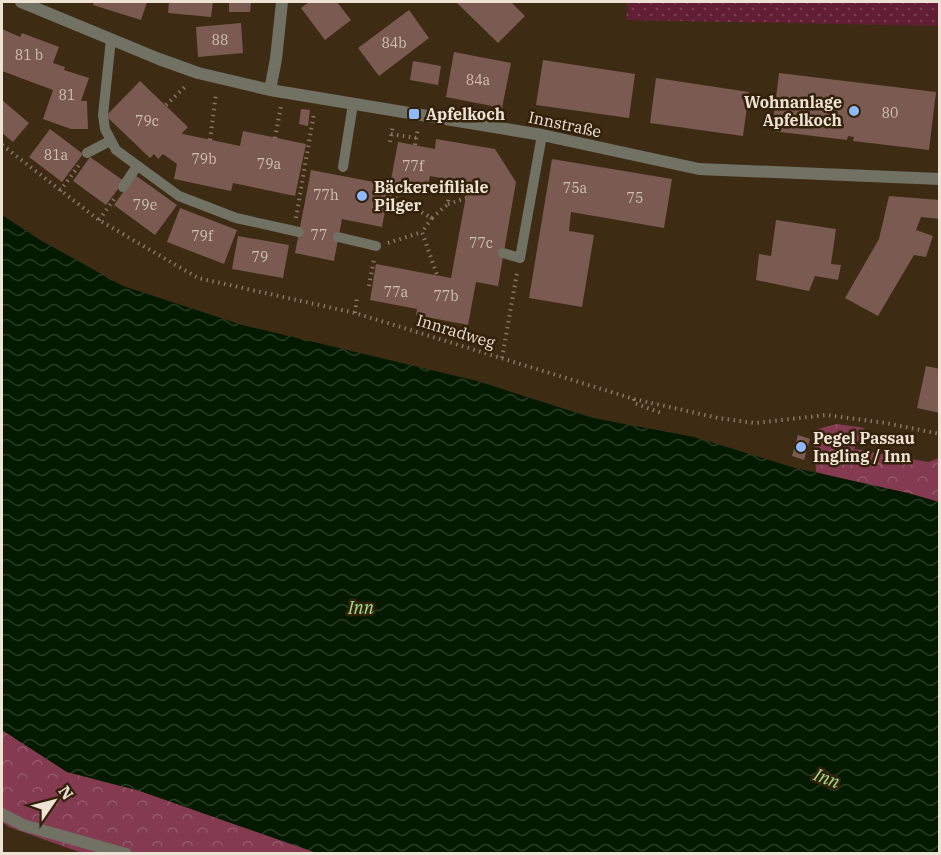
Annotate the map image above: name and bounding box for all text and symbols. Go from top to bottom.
house number: 88 [212,31,228,49]
house number: 84b [381,34,407,52]
house number: 81 b [15,46,43,64]
house number: 84a [466,71,491,89]
house number: 81 [59,86,75,104]
place label: Wohnanlage Apfelkoch [744,92,842,130]
place label: Apfelkoch [426,104,505,124]
marker: Wohnanlage Apfelkoch [847,104,861,118]
house number: 80 [882,104,898,122]
marker: Apfelkoch [407,107,421,121]
street label: Innstraße [527,107,603,141]
house number: 79c [135,112,159,130]
house number: 81a [44,146,69,164]
house number: 79b [191,150,217,168]
house number: 79a [257,155,282,173]
house number: 77f [402,157,425,175]
place label: Bäckereifiliale Pilger [374,177,489,215]
house number: 75a [563,179,588,197]
house number: 77h [313,186,339,204]
marker: Bäckereifiliale Pilger [355,189,369,203]
house number: 75 [627,189,643,207]
house number: 79e [133,196,157,214]
house number: 77 [311,226,327,244]
house number: 79f [191,227,214,245]
house number: 77c [469,234,493,252]
house number: 79 [252,248,268,266]
house number: 77a [384,283,409,301]
house number: 77b [433,287,459,305]
street label: Innradweg [414,310,498,353]
place label: Pegel Passau Ingling / Inn [813,428,915,466]
marker: Pegel Passau Ingling / Inn [794,440,808,454]
water label: Inn [347,596,375,619]
water label: Inn [810,762,844,794]
north arrow [24,771,84,831]
text: N [54,781,78,803]

